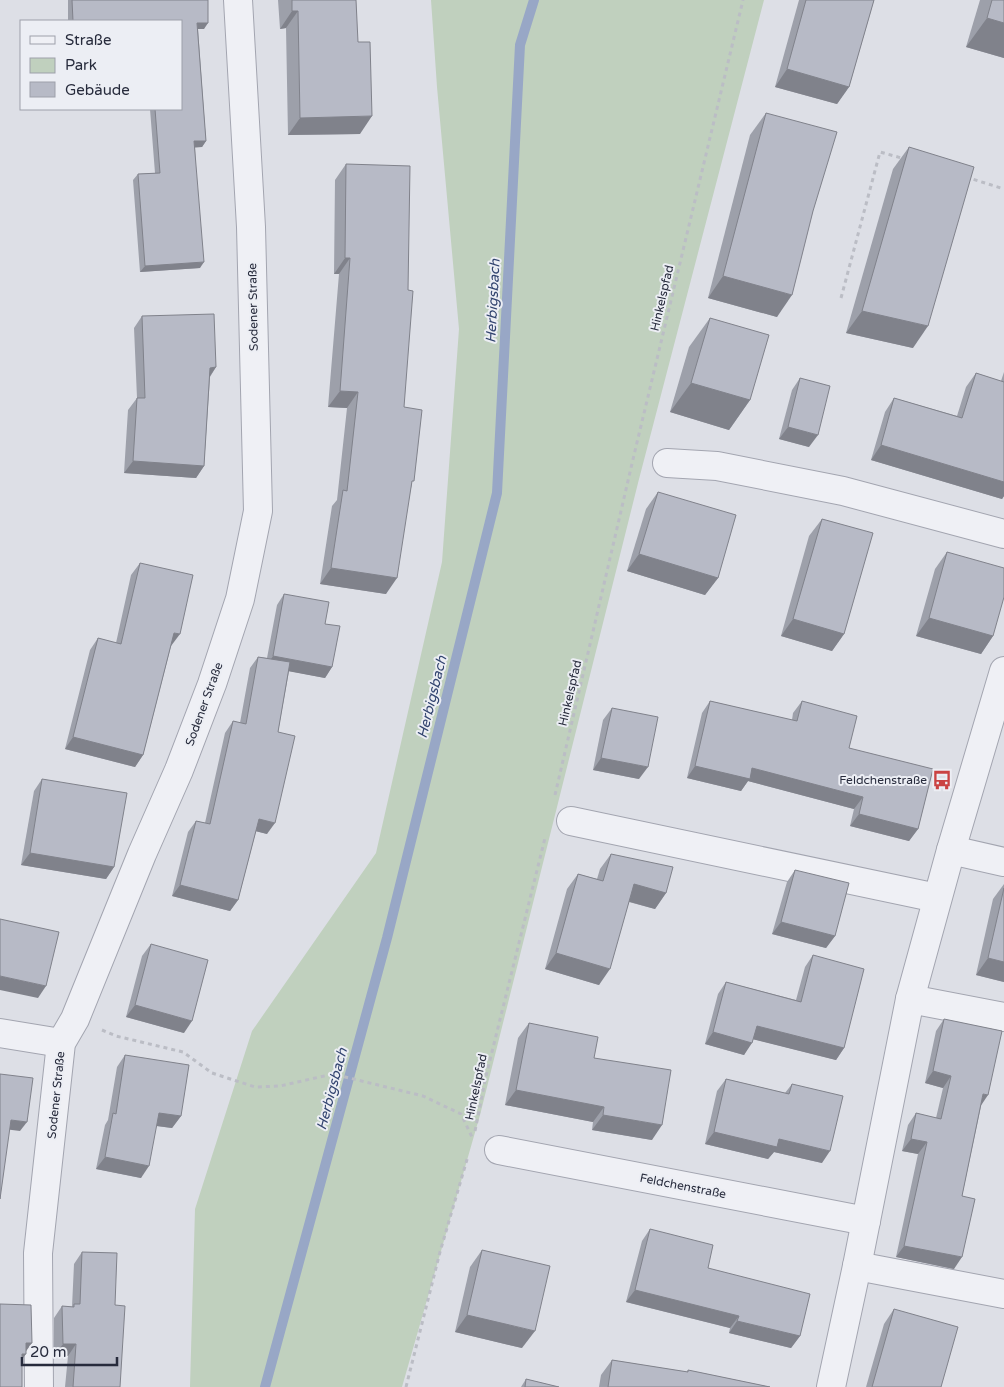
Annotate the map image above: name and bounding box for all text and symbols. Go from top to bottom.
legend [20,20,182,110]
text: Straße [65,31,111,49]
text: Park [65,56,97,74]
text: Gebäude [65,81,130,99]
water label: Herbigsbach [482,258,504,344]
street label: Sodener Straße [245,263,261,351]
street label: Hinkelspfad [648,264,676,332]
water label: Herbigsbach [414,654,451,740]
street label: Hinkelspfad [556,659,584,727]
street label: Sodener Straße [182,660,226,748]
bus stop icon: Feldchenstraße [931,769,953,791]
place label: Feldchenstraße [839,773,927,787]
water label: Herbigsbach [313,1046,351,1132]
street label: Sodener Straße [44,1050,68,1139]
street label: Hinkelspfad [462,1053,490,1121]
street label: Feldchenstraße [639,1171,728,1201]
scale bar [22,1334,118,1366]
text: 20 m [30,1343,67,1361]

